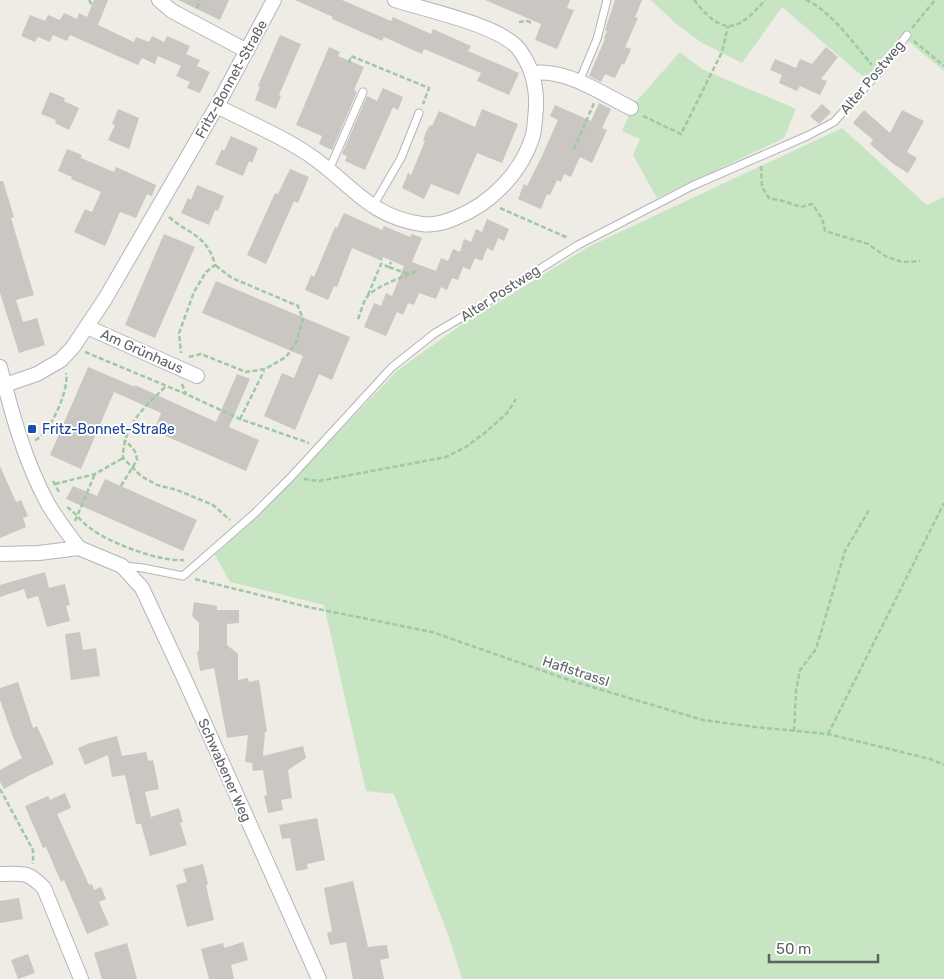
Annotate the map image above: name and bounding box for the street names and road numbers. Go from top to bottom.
street label: Fritz-Bonnet-Straße [192,17,271,141]
street label: Alter Postweg [837,37,908,118]
street label: Alter Postweg [457,261,543,325]
street label: Am Grünhaus [98,326,186,377]
street label: Haflstrassl [540,653,611,690]
street label: Schwabener Weg [194,716,255,825]

